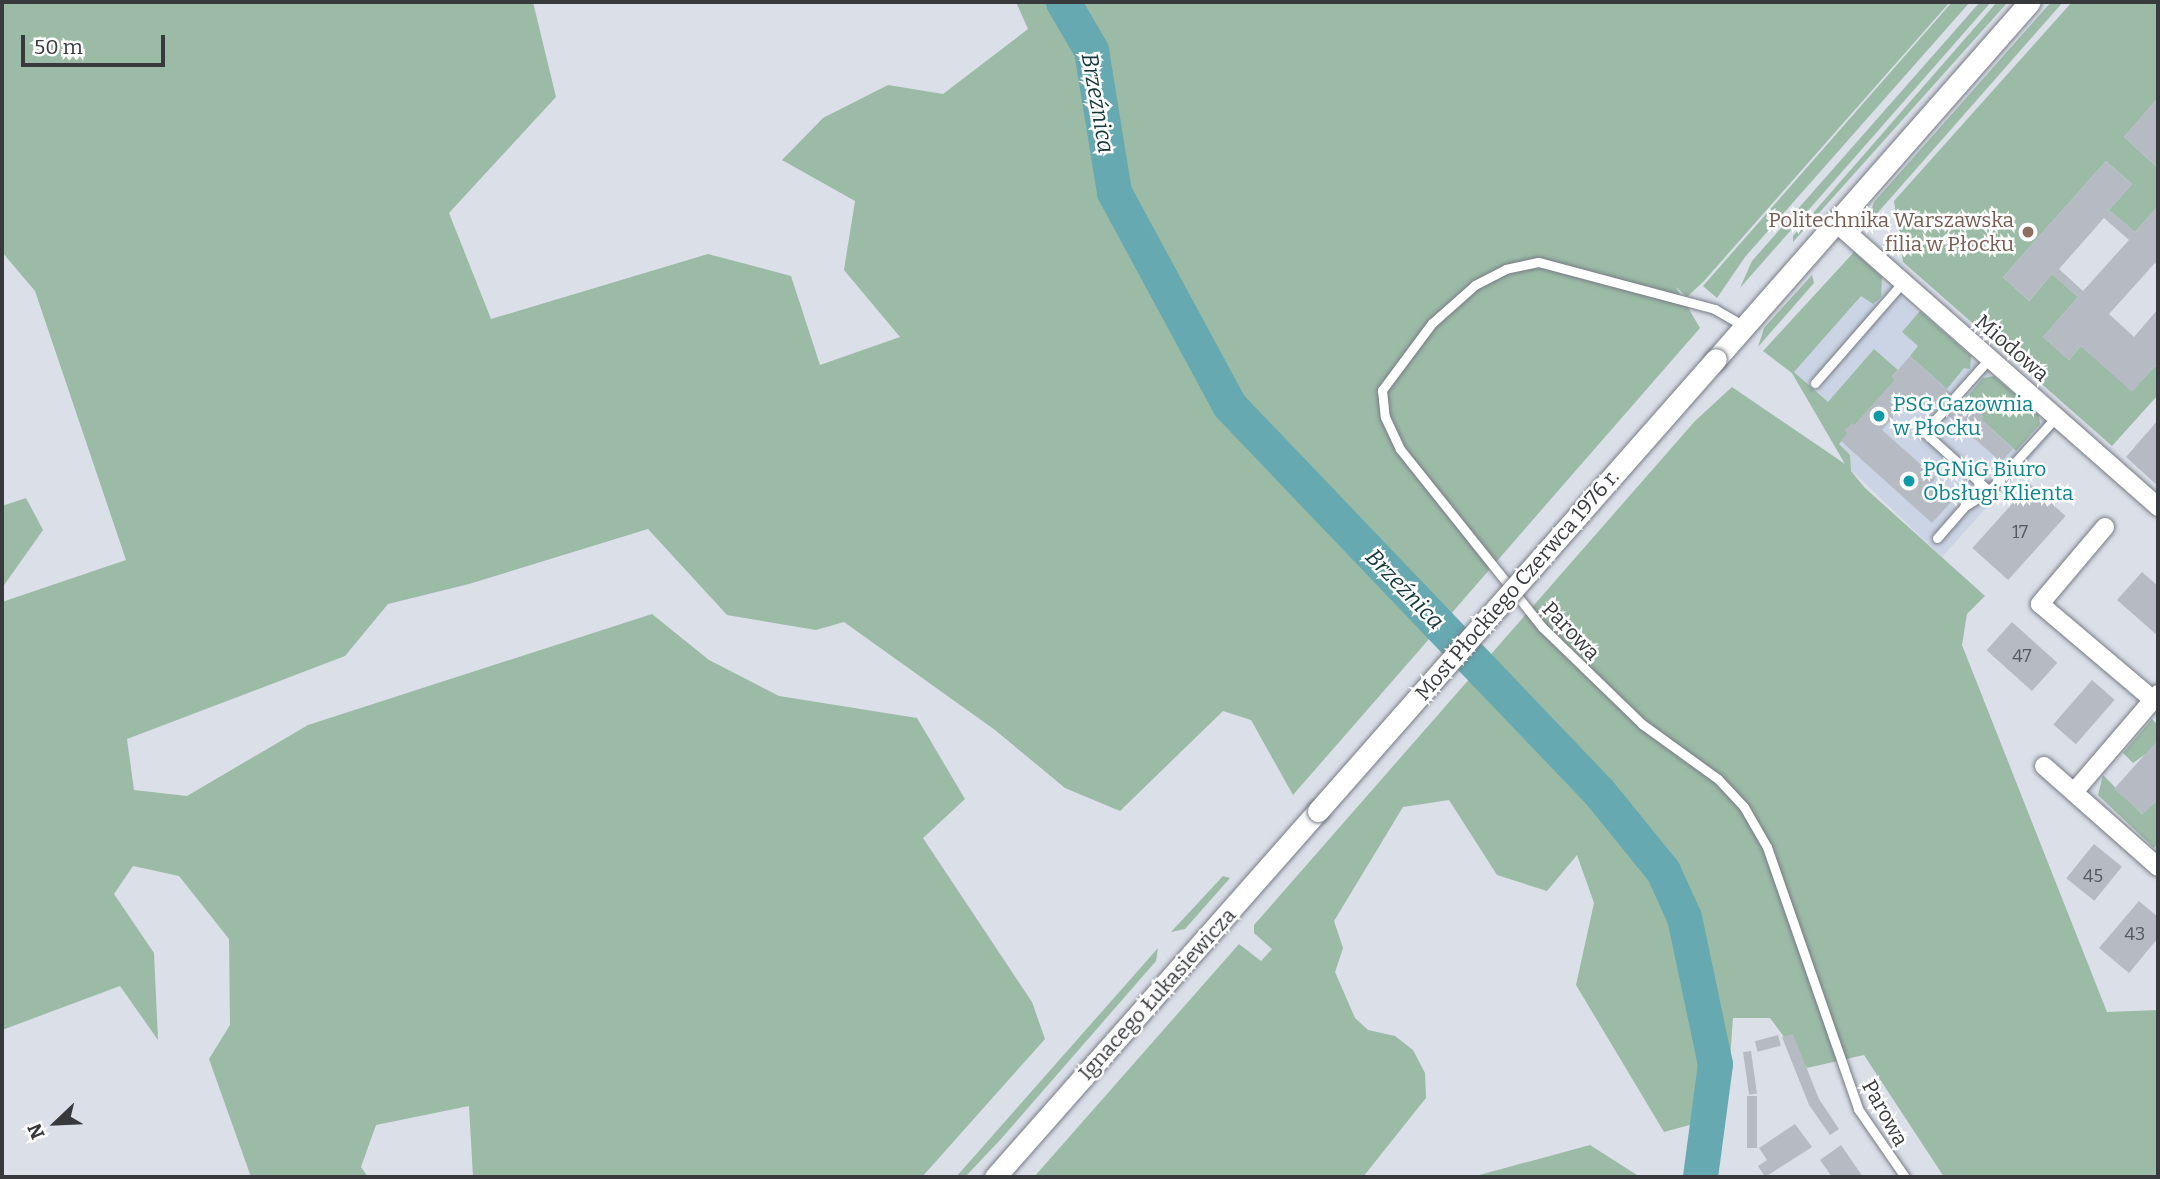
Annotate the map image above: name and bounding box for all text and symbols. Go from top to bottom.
scale bar [24,21,168,65]
text: 50 m [34,34,83,60]
water label: Brzeźnica [1076,51,1120,155]
place label: Politechnika Warszawska filia w Płocku [1768,207,2014,257]
marker: Politechnika Warszawska filia w Płocku [2020,224,2036,240]
street label: Miodowa [1970,309,2054,387]
place label: PSG Gazownia w Płocku [1893,391,2033,441]
marker: PSG Gazownia w Płocku [1871,408,1887,424]
place label: PGNiG Biuro Obsługi Klienta [1923,456,2074,506]
street label: Most Płockiego Czerwca 1976 r. [1410,464,1624,706]
marker: PGNiG Biuro Obsługi Klienta [1901,473,1917,489]
house number: 17 [2012,521,2028,543]
water label: Brzeźnica [1360,543,1450,635]
street label: Parowa [1537,596,1605,666]
house number: 47 [2012,645,2032,667]
house number: 45 [2083,865,2103,887]
street label: Ignacego Łukasiewicza [1073,903,1241,1085]
house number: 43 [2125,923,2145,945]
street label: Parowa [1857,1075,1913,1151]
north arrow [21,1088,91,1158]
text: N [23,1120,50,1143]

